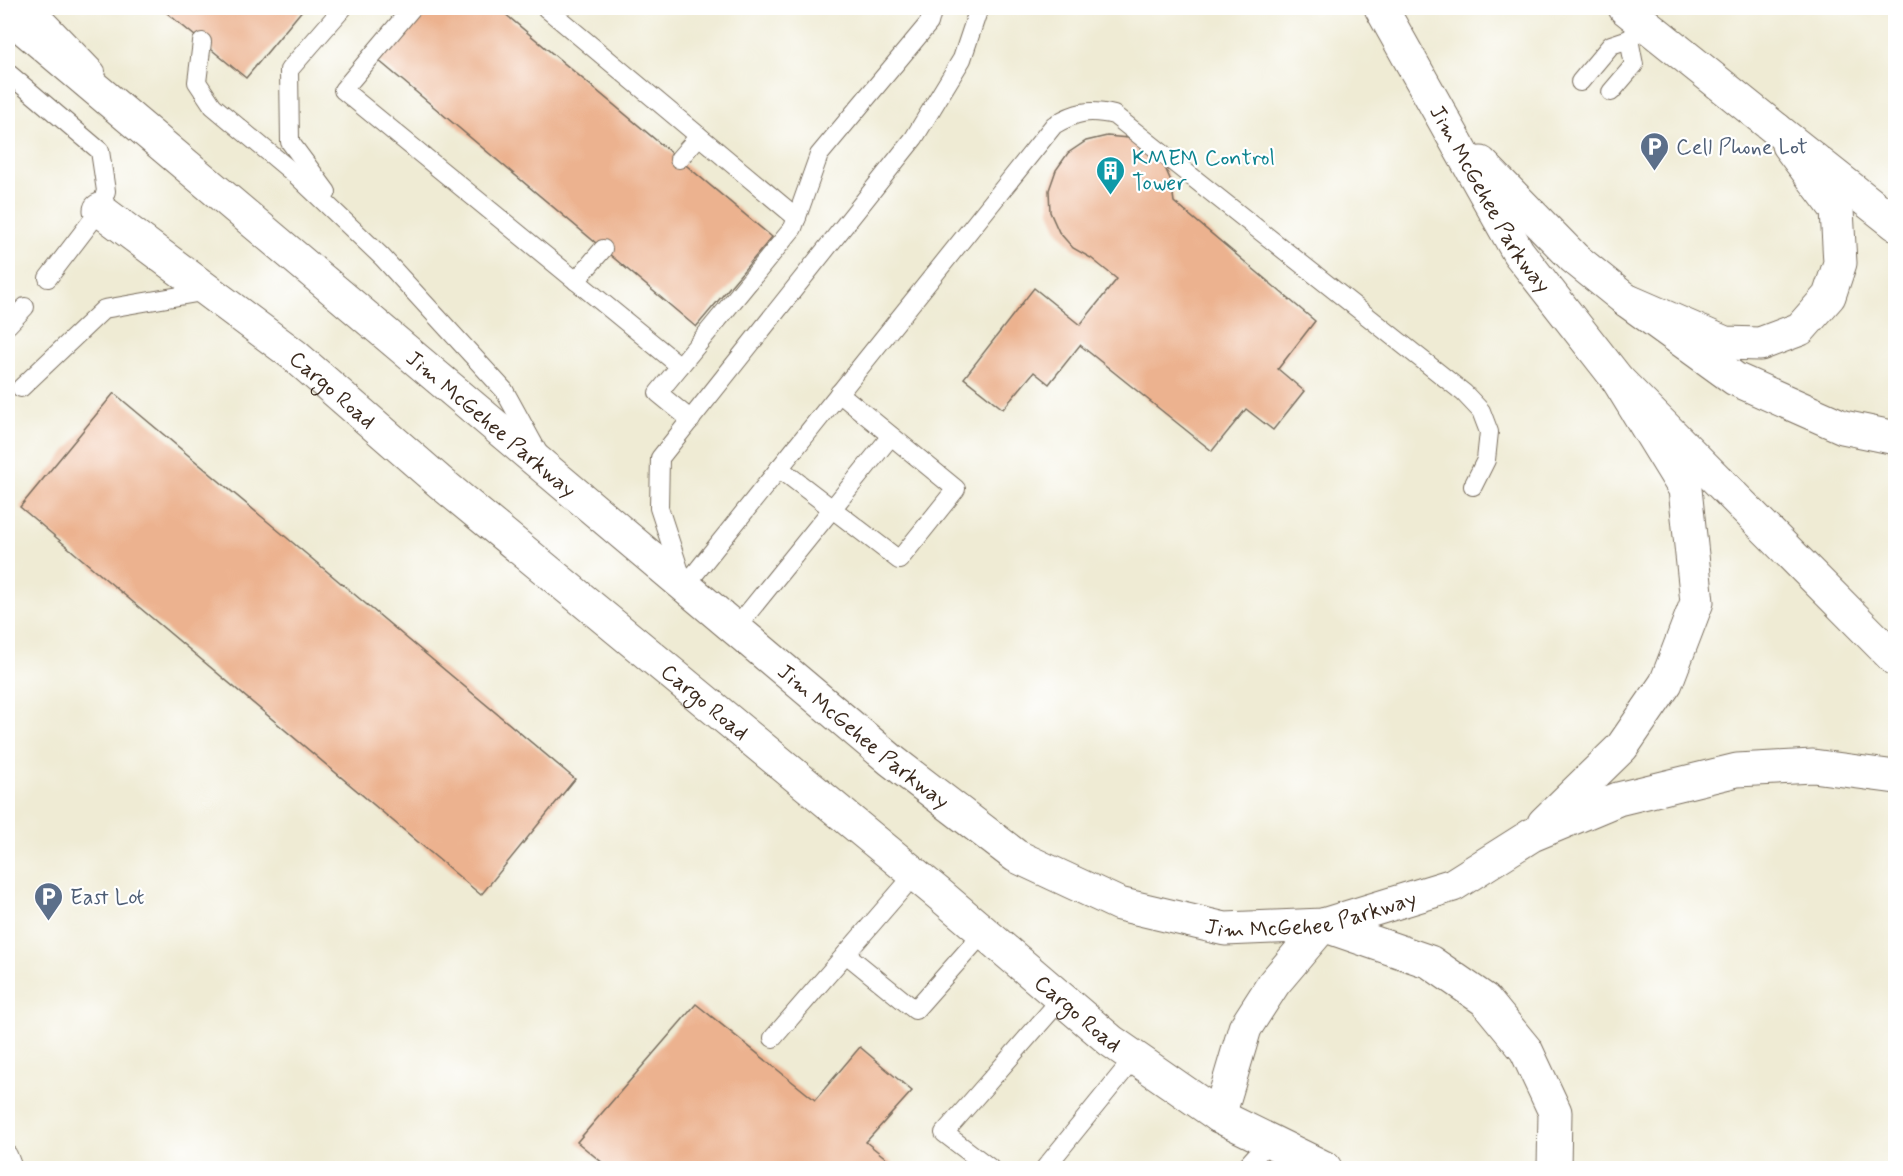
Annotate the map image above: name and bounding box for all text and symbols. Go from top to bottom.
street label: Jim McGehee Parkway [1422,101,1557,299]
parking icon: Cell Phone Lot [1639,130,1671,172]
place label: Cell Phone Lot [1676,134,1808,162]
place label: KMEM Control Tower [1132,145,1275,198]
building icon: KMEM Control Tower [1095,154,1127,196]
street label: Cargo Road [283,345,381,436]
street label: Jim McGehee Parkway [400,345,581,505]
street label: Cargo Road [655,658,754,747]
street label: Jim McGehee Parkway [771,658,955,816]
parking icon: East Lot [33,880,65,922]
place label: East Lot [70,884,144,912]
street label: Jim McGehee Parkway [1202,885,1420,945]
street label: Cargo Road [1028,970,1126,1060]

